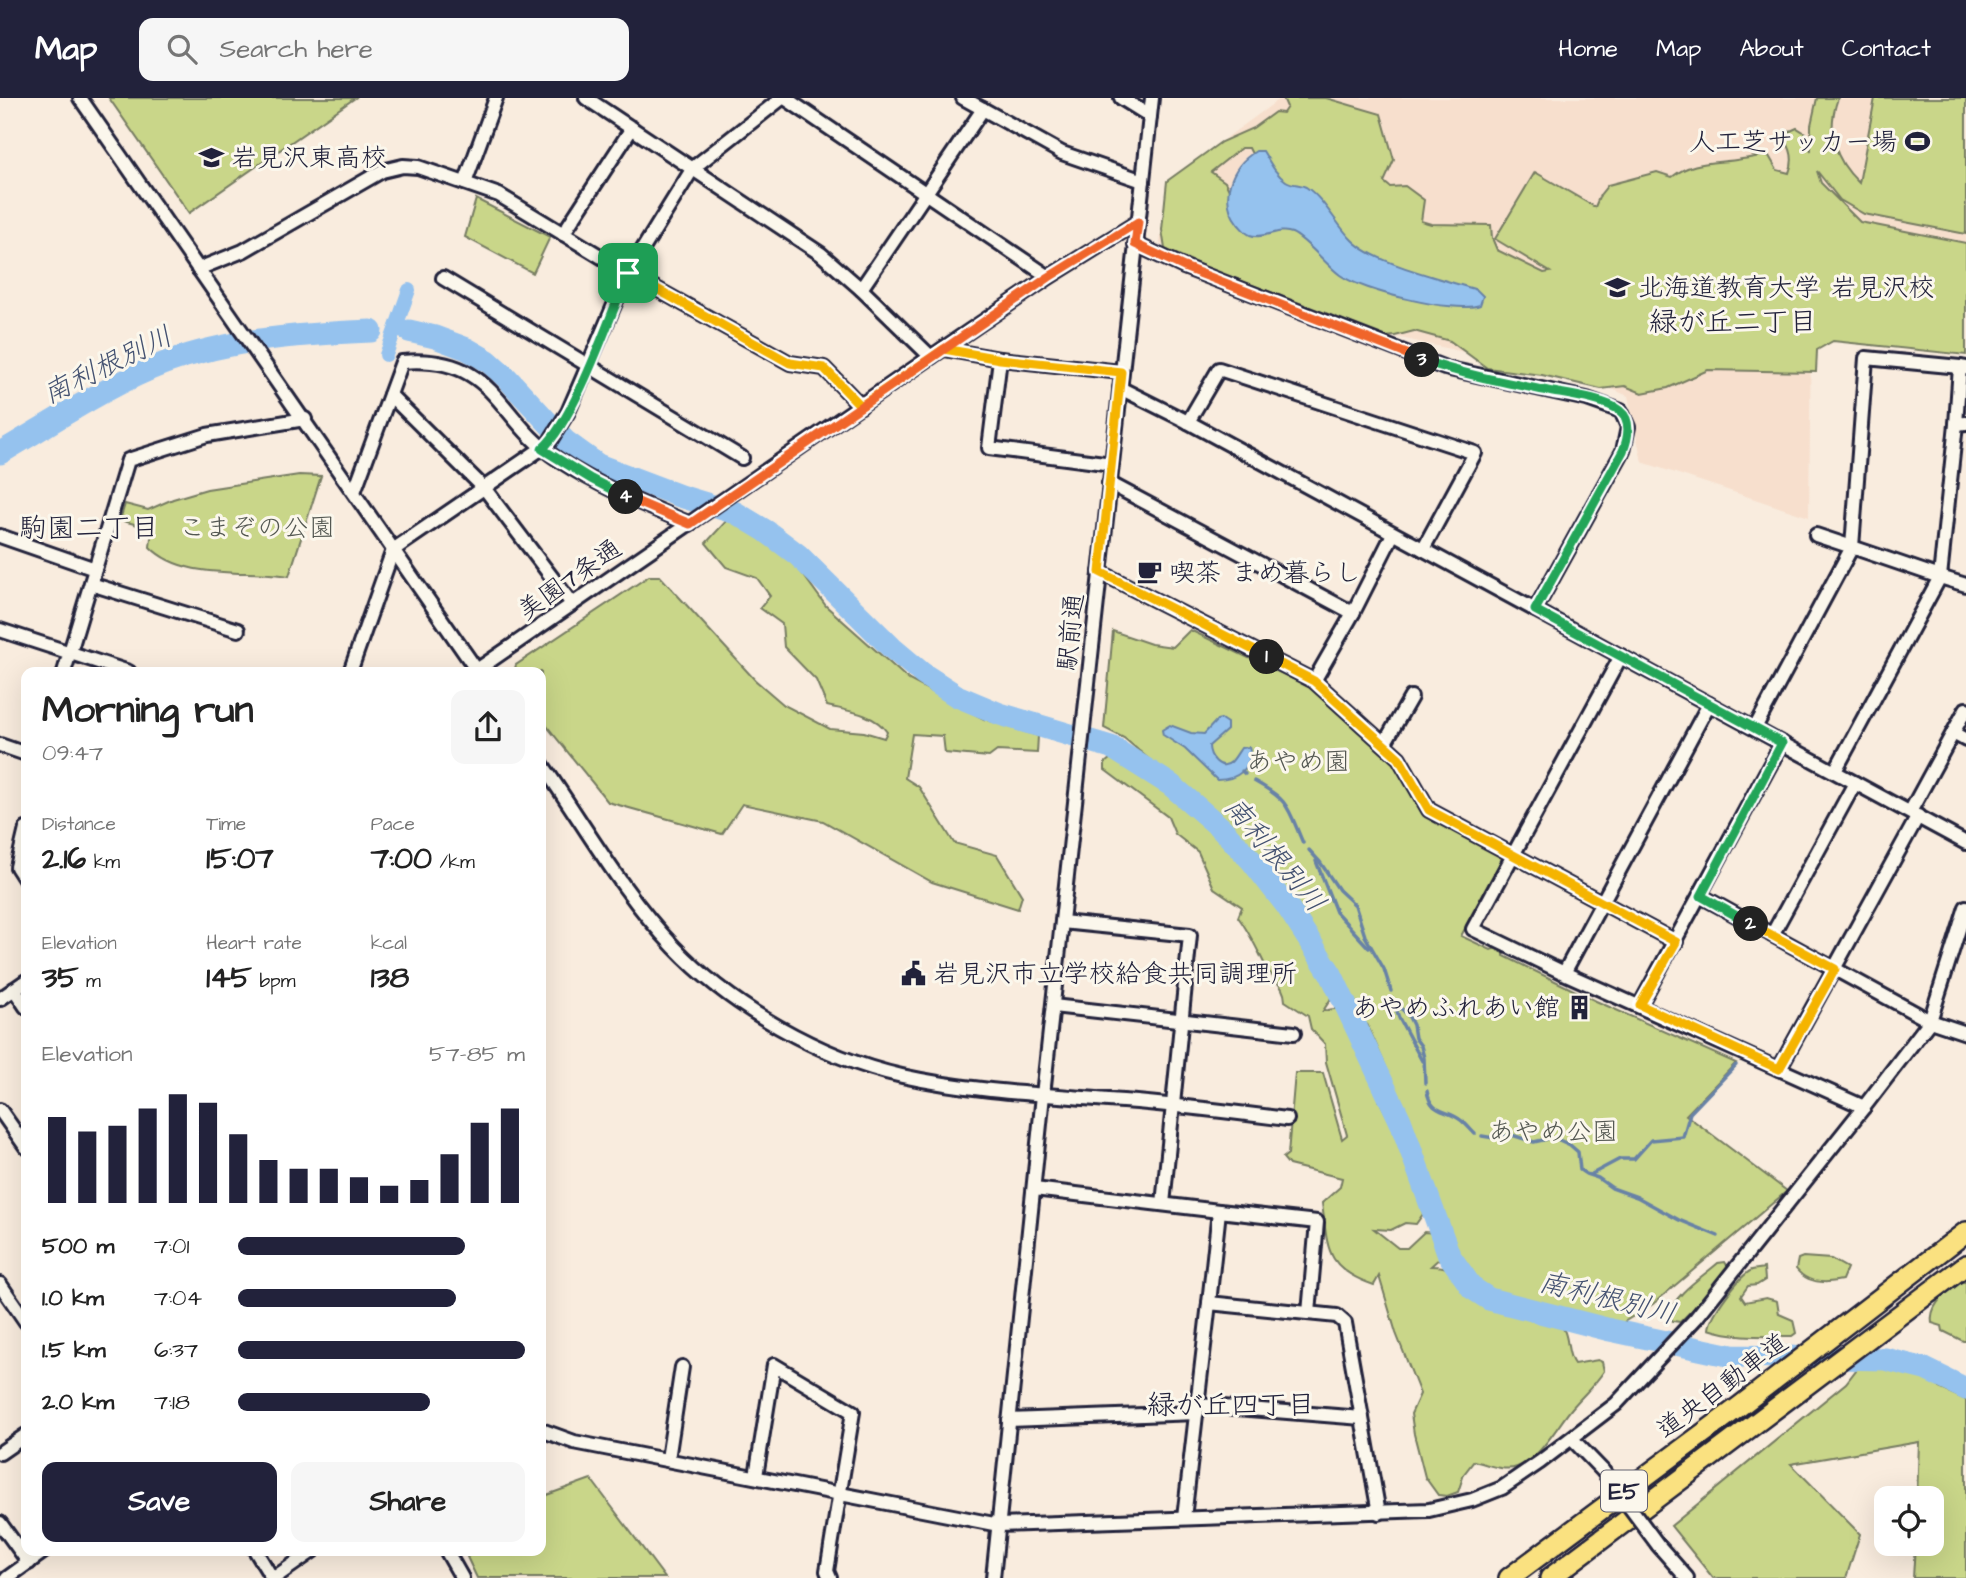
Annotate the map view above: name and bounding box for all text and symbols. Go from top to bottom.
search box [139,18,629,81]
text: Map [35,26,97,72]
icon: search [163,30,201,68]
text: Search here [219,31,373,67]
text: Home [1558,32,1618,66]
text: Map [1656,32,1701,66]
text: About [1739,32,1804,66]
text: Contact [1842,32,1931,66]
place label: 人工芝サッカー場 [1689,124,1897,160]
sports icon: 人工芝サッカー場 [1903,127,1931,155]
place label: 岩見沢東高校 [231,140,387,176]
school or university icon: 岩見沢東高校 [197,143,225,171]
pin [598,243,658,303]
icon: arrive [609,254,647,292]
place label: 北海道教育大学 岩見沢校 [1638,270,1934,306]
school or university icon: 北海道教育大学 岩見沢校 [1604,273,1632,301]
district label: 緑が丘二丁目 [1649,303,1817,342]
water label: 南利根別川 [36,317,179,414]
pin: 3 [1404,342,1440,378]
text: 3 [1417,346,1426,373]
pin: 4 [608,480,644,514]
text: 4 [619,483,632,510]
district label: 駒園二丁目 [19,509,159,548]
park label: こまぞの公園 [179,510,335,546]
street label: 美園7条通 [510,531,629,629]
place label: 喫茶 まめ暮らし [1169,555,1361,591]
cafe icon: 喫茶 まめ暮らし [1135,558,1163,586]
street label: 駅前通 [1049,591,1093,673]
pin: 1 [1250,640,1284,674]
text: 1 [1265,643,1268,670]
text: Morning run [42,685,254,737]
button: share [451,690,525,764]
text: 09:47 [42,737,103,769]
park label: あやめ園 [1246,744,1350,780]
water label: 南利根別川 [1215,789,1335,921]
text: Distance [42,811,116,838]
text: Time [206,811,246,838]
text: Pace [371,811,415,838]
text: 2.16 [42,838,86,880]
text: 15:07 [206,838,274,880]
text: 7:00 [371,838,432,880]
text: km [86,849,120,876]
text: /km [432,849,475,876]
pin: 2 [1734,906,1768,942]
text: 2 [1745,910,1756,937]
text: Elevation [42,930,117,957]
text: Heart rate [206,930,302,957]
text: kcal [371,930,407,957]
place label: 岩見沢市立学校給食共同調理所 [933,956,1297,992]
text: 35 [42,957,79,999]
text: 145 [206,957,252,999]
text: 138 [371,957,409,999]
public building icon: 岩見沢市立学校給食共同調理所 [899,959,927,987]
text: m [79,968,101,995]
text: bpm [252,968,295,995]
place label: あやめふれあい館 [1352,990,1560,1026]
building icon: あやめふれあい館 [1566,993,1594,1021]
text: Elevation [42,1038,133,1070]
text: 57–85 m [429,1038,525,1070]
park label: あやめ公園 [1488,1114,1618,1150]
text: 500 m [42,1230,114,1262]
text: 7:01 [154,1230,189,1262]
water label: 南利根別川 [1535,1263,1680,1334]
text: 1.0 km [42,1282,104,1314]
text: 7:04 [154,1282,202,1314]
street label: 道央自動車道 [1649,1324,1796,1447]
text: 1.5 km [42,1334,106,1366]
text: 6:37 [154,1334,198,1366]
text: 2.0 km [42,1386,114,1418]
text: 7:18 [154,1386,190,1418]
district label: 緑が丘四丁目 [1147,1386,1315,1425]
button: Save [42,1462,277,1542]
button: Share [291,1462,525,1542]
road number: E5 [1601,1470,1647,1512]
map controls [1874,1486,1944,1556]
button: locate [1874,1486,1944,1556]

